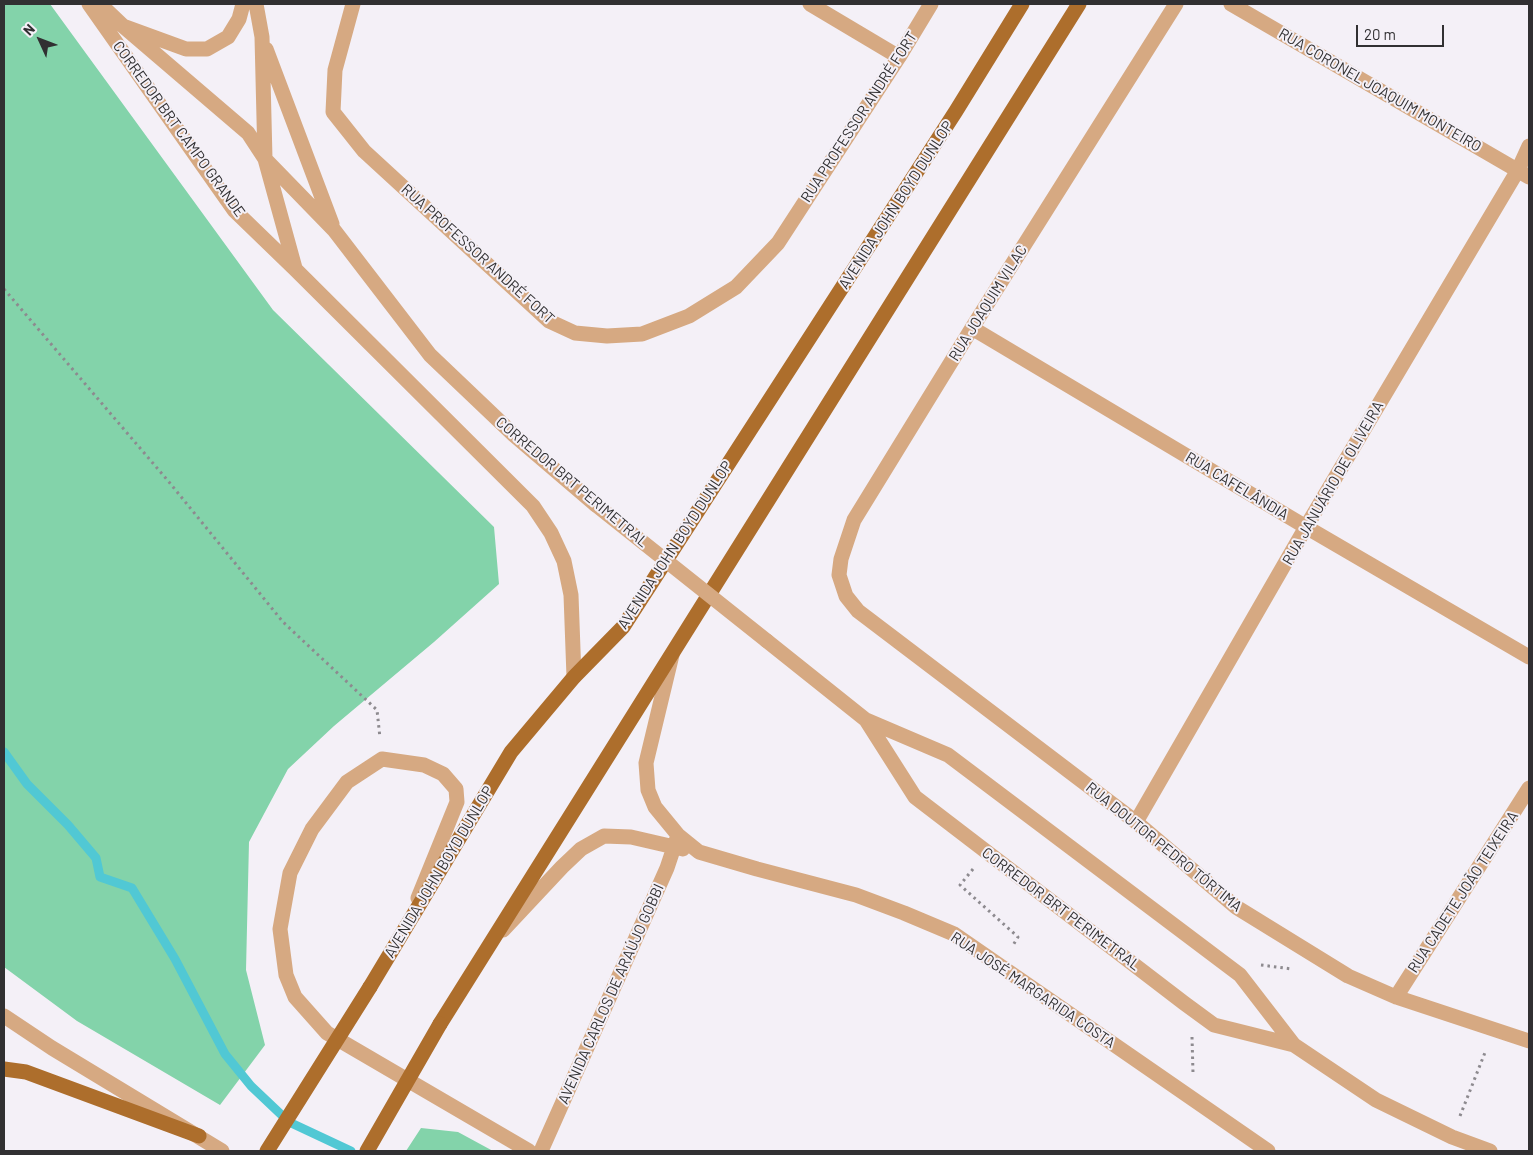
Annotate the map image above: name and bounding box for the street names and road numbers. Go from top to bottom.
street label: RUA CORONEL JOAQUIM MONTEIRO [1275,24,1485,156]
street label: RUA PROFESSOR ANDRÉ FORT [797,28,921,206]
street label: CORREDOR BRT CAMPO GRANDE [109,37,249,221]
street label: AVENIDA JOHN BOYD DUNLOP [835,118,957,292]
street label: RUA PROFESSOR ANDRÉ FORT [398,180,558,328]
street label: RUA JOAQUIM VILAC [945,242,1031,364]
street label: RUA JANUÁRIO DE OLIVEIRA [1279,398,1387,568]
street label: CORREDOR BRT PERIMETRAL [492,413,652,551]
street label: RUA CAFELÂNDIA [1182,448,1292,524]
street label: AVENIDA JOHN BOYD DUNLOP [614,458,736,632]
street label: RUA DOUTOR PEDRO TÓRTIMA [1082,778,1246,916]
street label: AVENIDA JOHN BOYD DUNLOP [381,783,497,961]
street label: RUA CADETE JOÃO TEIXEIRA [1404,808,1522,976]
street label: CORREDOR BRT PERIMETRAL [978,844,1144,974]
street label: AVENIDA CARLOS DE ARAÚJO GOBBI [554,881,668,1107]
street label: RUA JOSÉ MARGARIDA COSTA [947,928,1119,1052]

